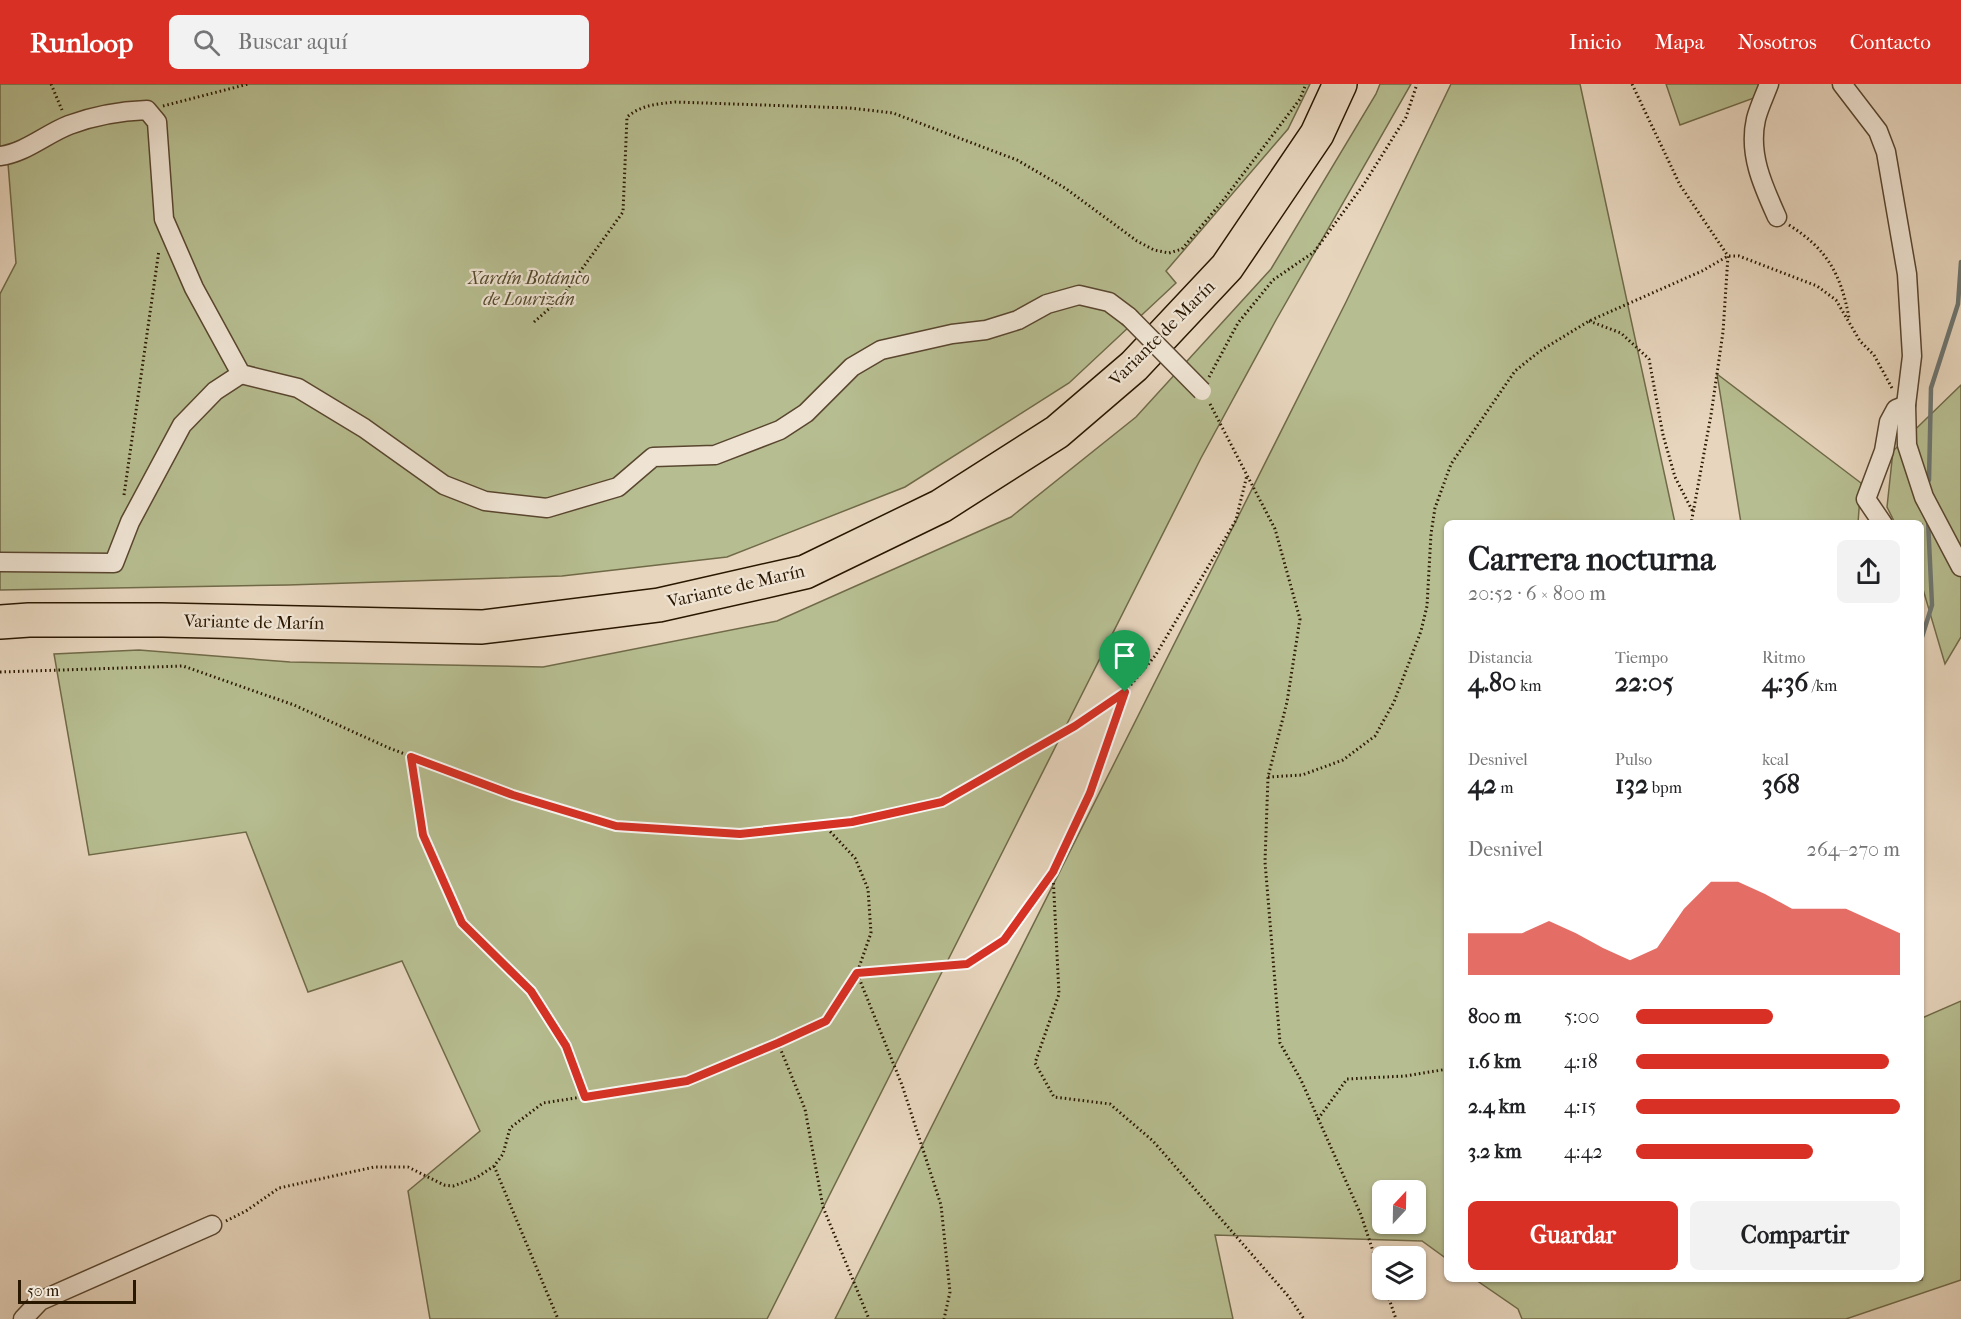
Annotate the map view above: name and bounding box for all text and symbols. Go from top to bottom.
search box [169,15,589,69]
text: Runloop [30,26,133,59]
icon: search [190,26,223,59]
text: Buscar aquí [238,29,347,55]
text: Inicio [1569,30,1621,54]
text: Mapa [1654,30,1704,54]
text: Nosotros [1737,30,1817,54]
text: Contacto [1850,30,1931,54]
park label: Xardín Botánico de Lourizán [466,268,590,310]
street label: Variante de Marín [1105,276,1220,391]
text: Carrera nocturna [1468,540,1715,579]
button: share [1837,540,1900,603]
street label: Variante de Marín [664,560,807,613]
text: 20:52 · 6 × 800 m [1468,582,1606,605]
street label: Variante de Marín [183,611,325,634]
pin [1099,630,1150,692]
icon: arrive [1108,639,1141,672]
text: Distancia [1468,648,1532,667]
text: Tiempo [1615,648,1668,667]
text: Ritmo [1762,648,1805,667]
text: 4.80 [1468,667,1516,698]
text: 22:05 [1615,667,1674,698]
text: 4:36 [1762,667,1808,698]
text: km [1516,676,1541,695]
text: /km [1808,676,1837,695]
text: Desnivel [1468,750,1528,769]
text: Pulso [1615,750,1652,769]
text: kcal [1762,750,1789,769]
text: 42 [1468,769,1497,800]
text: 132 [1615,769,1648,800]
text: 368 [1762,769,1800,800]
text: m [1497,778,1513,797]
text: bpm [1648,778,1682,797]
text: Desnivel [1468,838,1543,861]
text: 264–270 m [1807,838,1900,861]
text: 800 m [1468,1005,1521,1028]
text: 5:00 [1564,1005,1600,1028]
text: 1.6 km [1468,1050,1521,1073]
text: 4:18 [1564,1050,1598,1073]
text: 2.4 km [1468,1095,1526,1118]
text: 4:15 [1564,1095,1596,1118]
text: 3.2 km [1468,1140,1522,1163]
text: 4:42 [1564,1140,1603,1163]
north arrow [1372,1180,1426,1234]
map controls [1372,1180,1426,1300]
button: Guardar [1468,1201,1678,1270]
button: Compartir [1690,1201,1900,1270]
button: layers [1372,1246,1426,1300]
scale bar [18,1277,136,1304]
text: 50 m [27,1281,59,1300]

